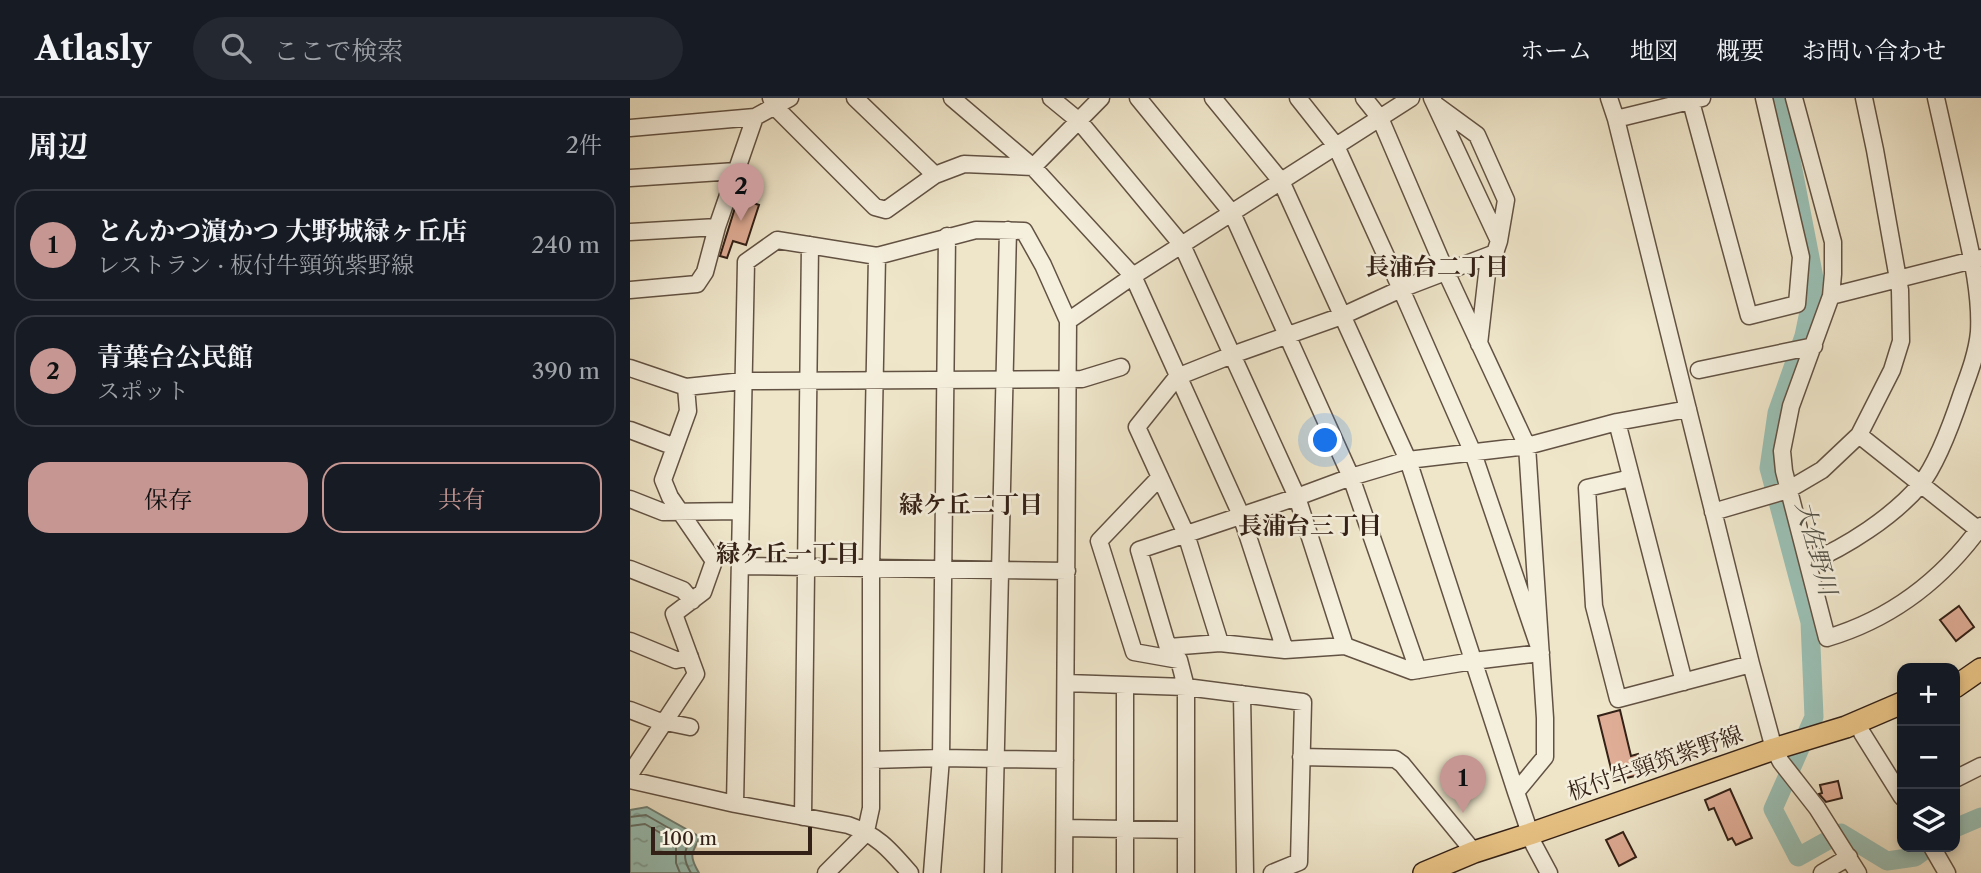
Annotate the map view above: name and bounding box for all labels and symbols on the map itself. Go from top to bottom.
pin: 2 [718,163,764,221]
district label: 長浦台二丁目 [1365,252,1509,281]
your location [1308,423,1342,457]
district label: 緑ケ丘二丁目 [899,490,1043,519]
water label: 大佐野川 [1790,498,1844,601]
district label: 長浦台三丁目 [1238,511,1382,540]
district label: 緑ケ丘一丁目 [716,539,860,568]
street label: 板付牛頸筑紫野線 [1563,720,1747,806]
pin: 1 [1440,755,1486,813]
scale bar [651,824,812,856]

